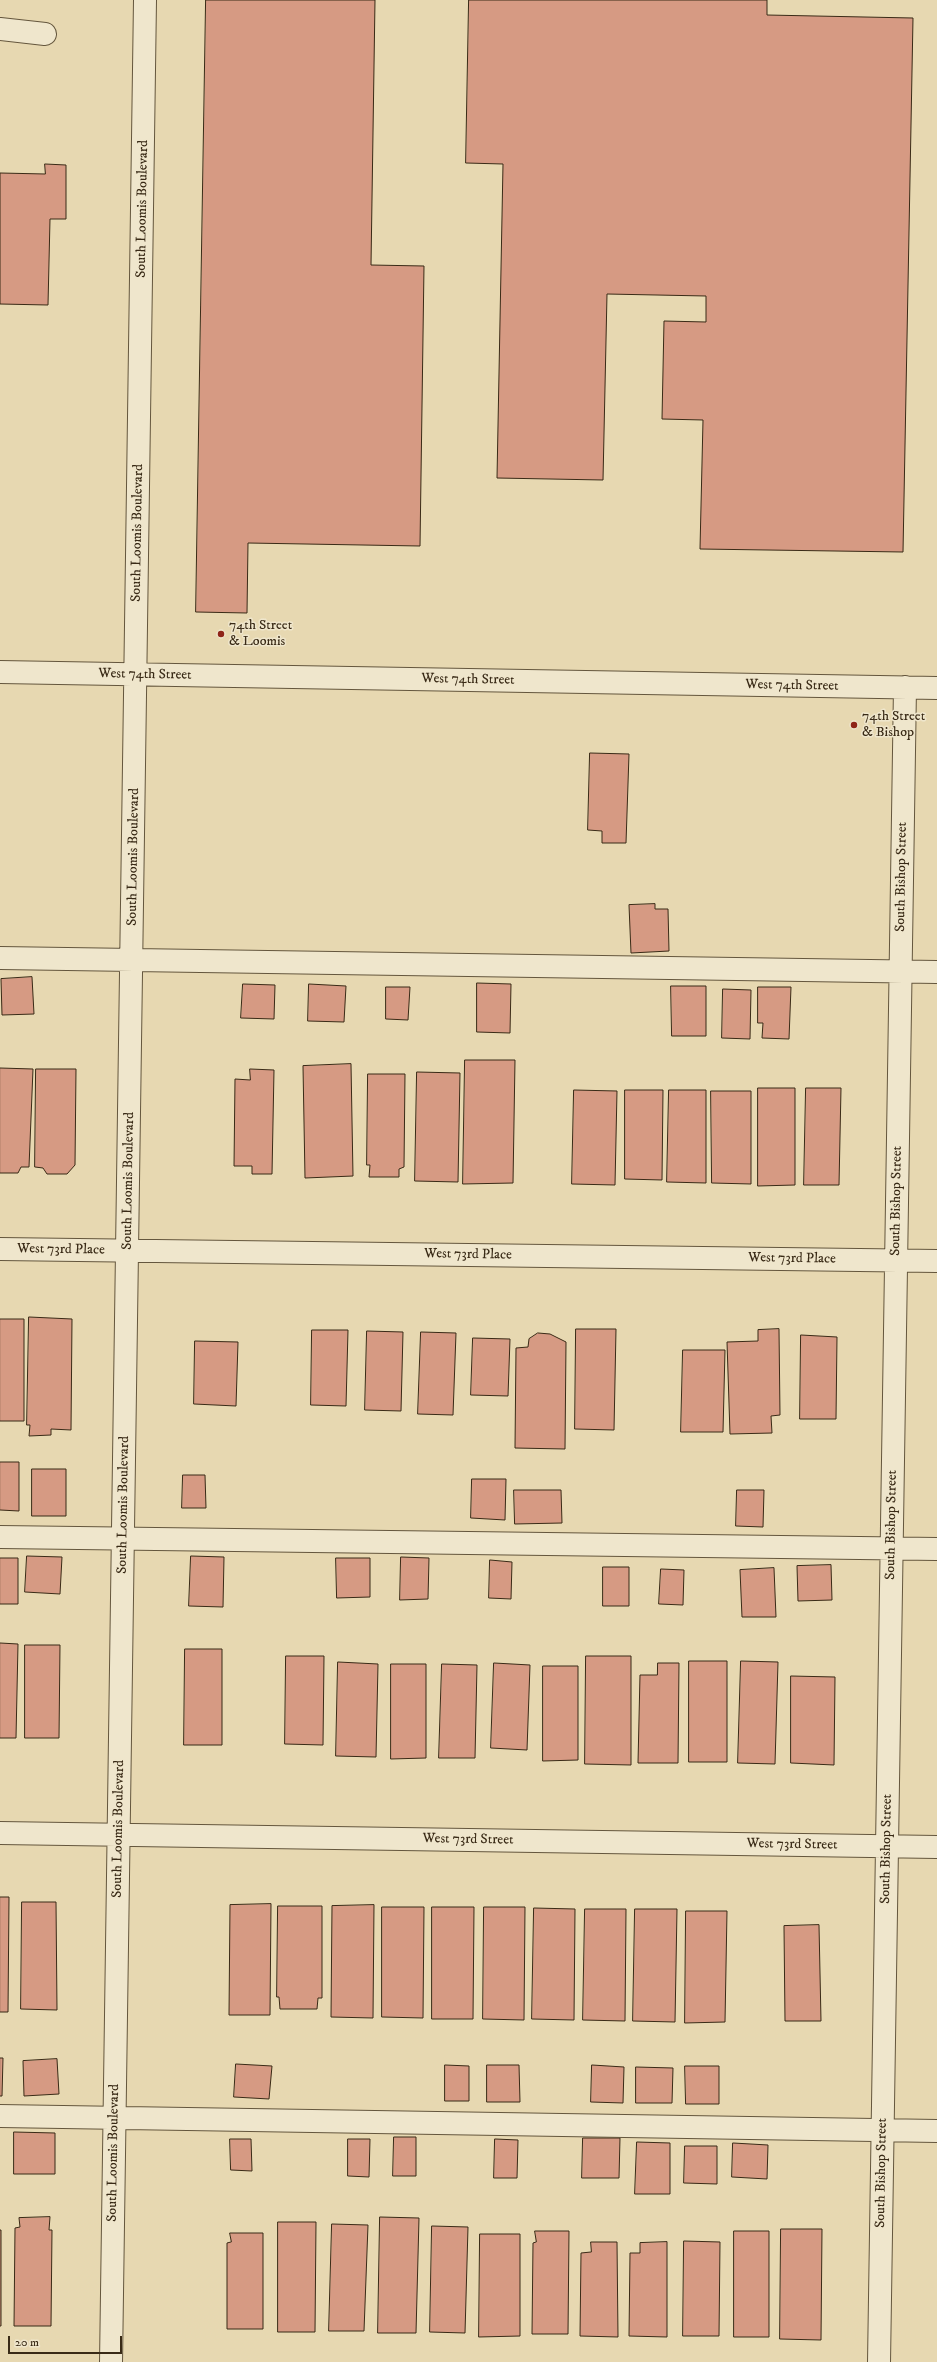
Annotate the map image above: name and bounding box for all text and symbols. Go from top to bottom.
street label: South Loomis Boulevard [133,140,153,278]
street label: South Loomis Boulevard [128,464,148,602]
place label: 74th Street & Loomis [229,618,292,650]
marker: 74th Street & Loomis [216,629,226,639]
street label: West 74th Street [98,666,192,684]
street label: West 74th Street [421,671,515,689]
street label: West 74th Street [745,677,839,695]
place label: 74th Street & Bishop [862,709,925,742]
marker: 74th Street & Bishop [849,720,859,730]
street label: South Loomis Boulevard [124,788,144,926]
street label: South Bishop Street [893,822,911,932]
street label: South Loomis Boulevard [119,1112,139,1250]
street label: South Bishop Street [888,1146,906,1256]
street label: West 73rd Place [17,1241,105,1259]
street label: West 73rd Place [424,1246,512,1264]
street label: West 73rd Place [748,1250,836,1268]
street label: South Loomis Boulevard [114,1436,134,1574]
street label: South Bishop Street [883,1470,901,1580]
street label: South Loomis Boulevard [109,1760,129,1898]
street label: South Bishop Street [878,1794,896,1904]
street label: West 73rd Street [422,1831,514,1849]
street label: West 73rd Street [746,1836,838,1854]
street label: South Loomis Boulevard [104,2084,124,2222]
street label: South Bishop Street [873,2118,891,2228]
scale bar [10,2328,124,2354]
text: 20 m [15,2335,39,2350]

